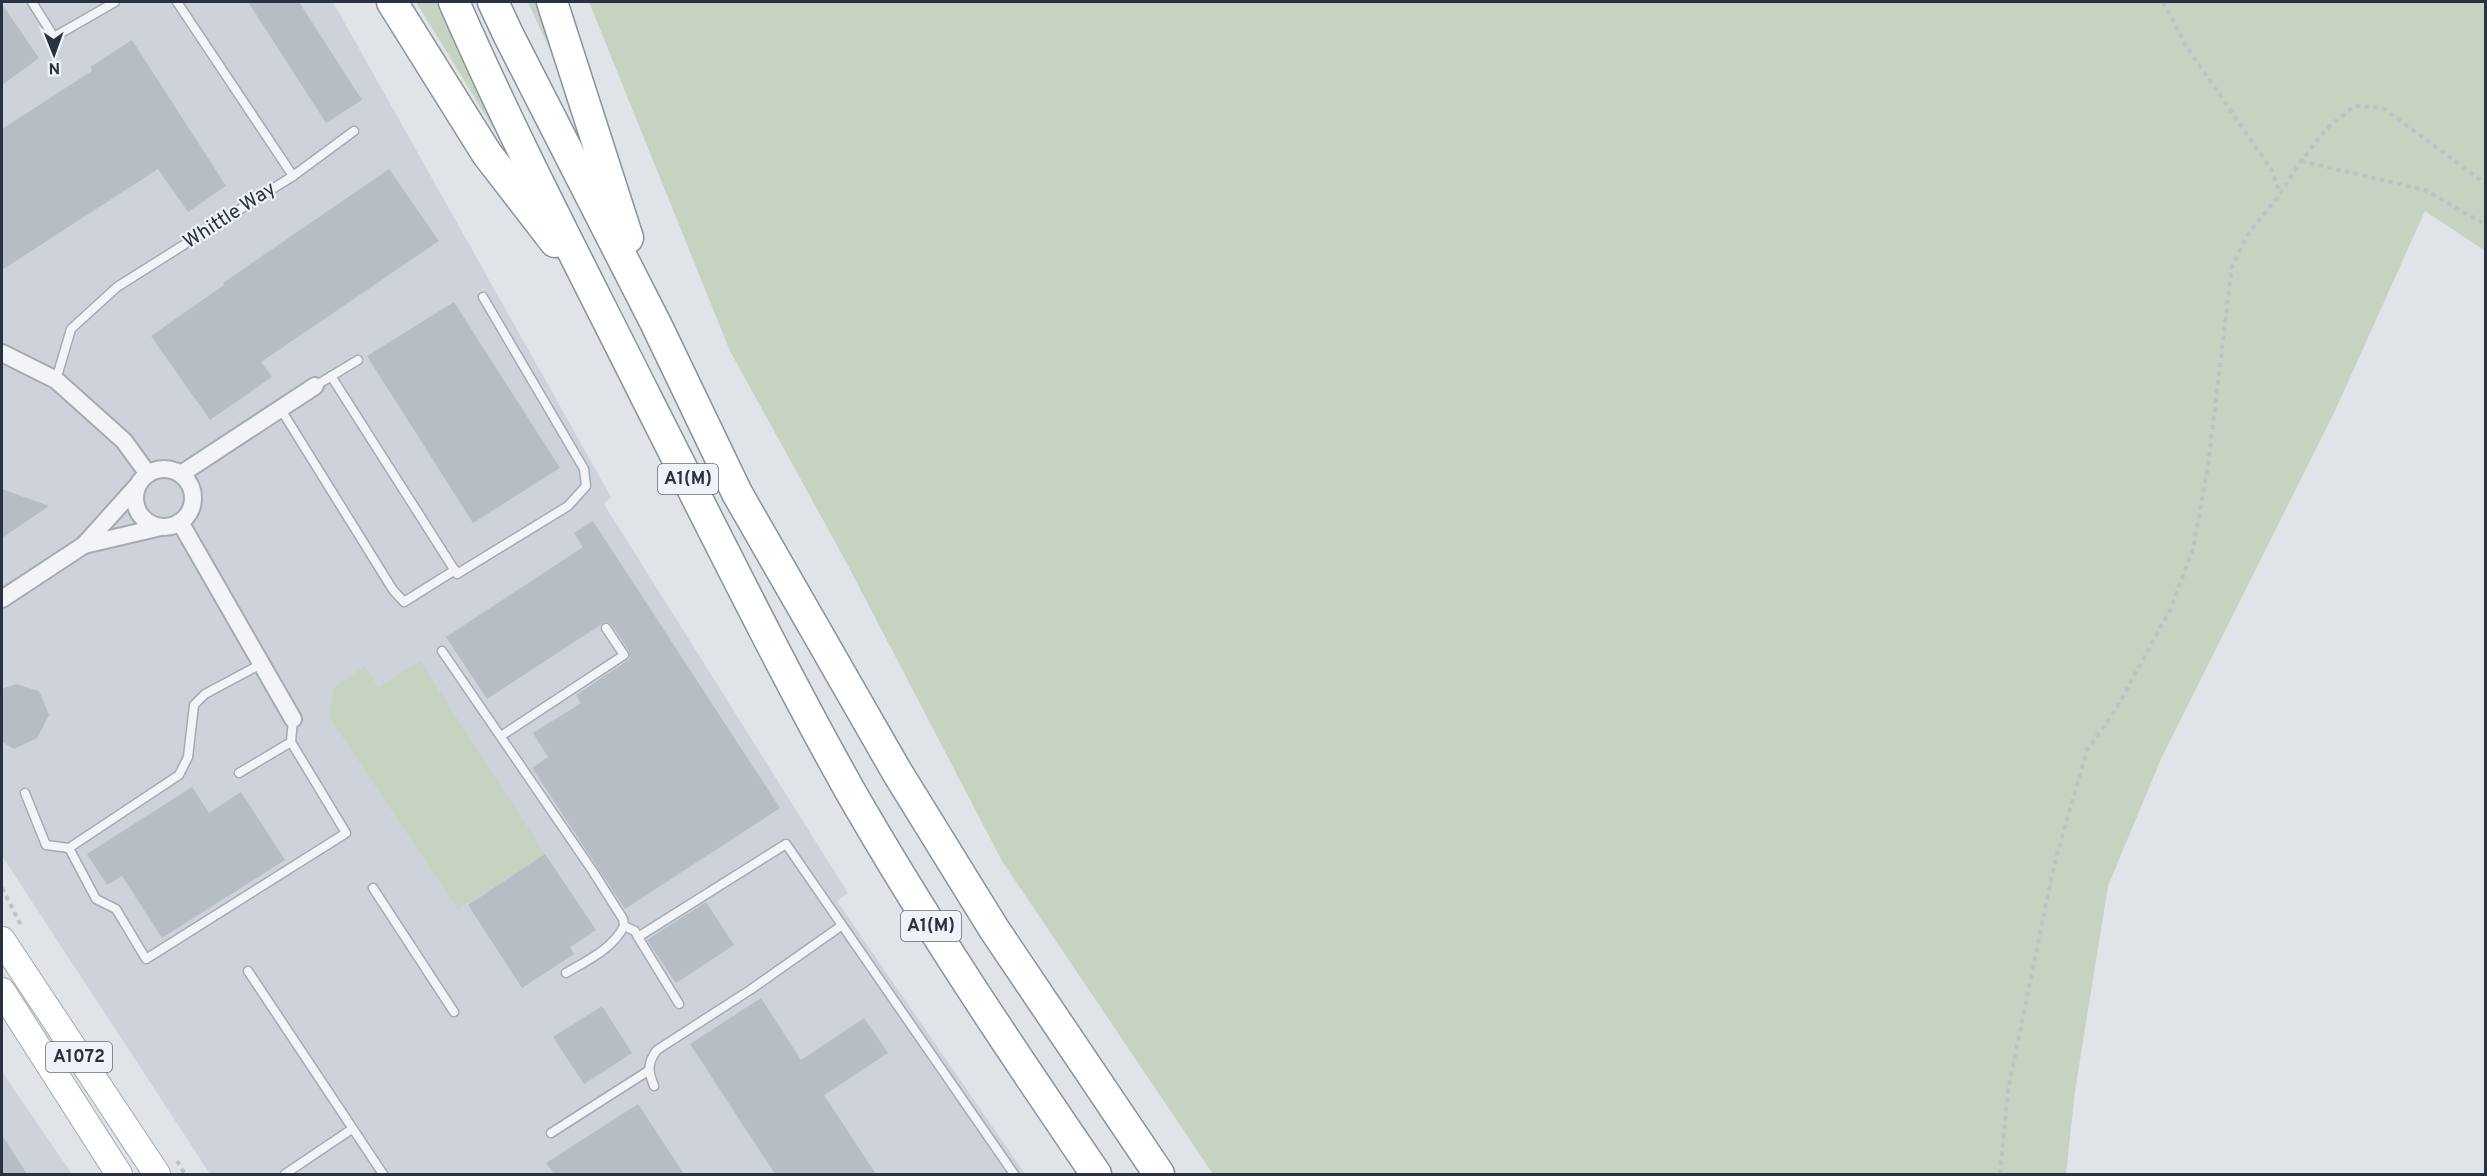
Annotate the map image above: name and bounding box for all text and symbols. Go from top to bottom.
north arrow [24,24,84,84]
text: N [48,57,60,77]
street label: Whittle Way [179,176,281,256]
road number: A1(M) [658,464,718,494]
road number: A1(M) [901,911,961,941]
road number: A1072 [46,1042,112,1072]

